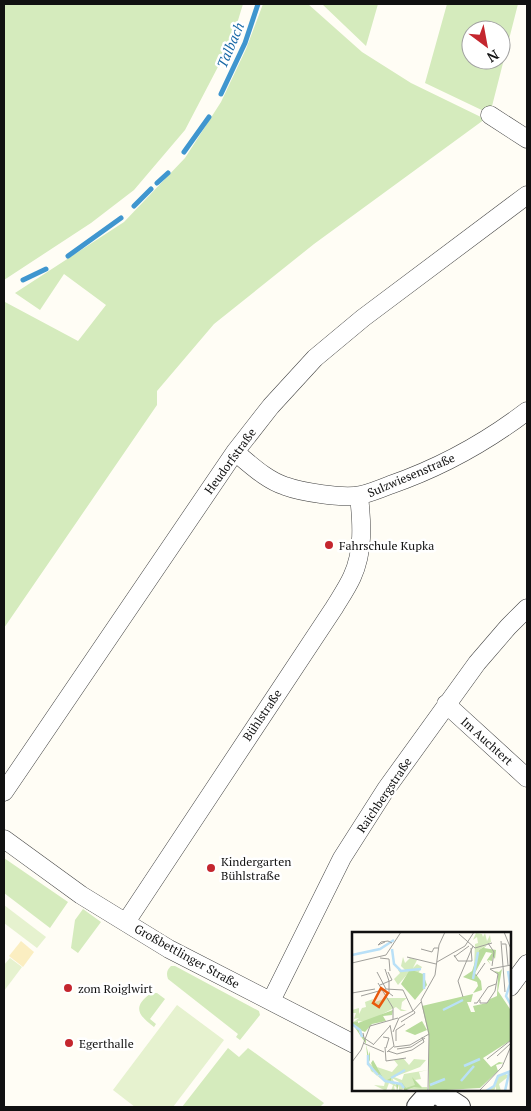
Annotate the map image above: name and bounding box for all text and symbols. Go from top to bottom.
water label: Talbach [212,19,248,71]
north arrow [461,20,511,70]
text: N [483,46,503,68]
street label: Heudorfstraße [201,425,259,497]
street label: Sulzwiesenstraße [365,450,457,500]
place label: Fahrschule Kupka [339,538,434,553]
marker: Fahrschule Kupka [323,539,335,551]
street label: Bühlstraße [239,686,285,744]
street label: Im Auchtert [458,714,516,769]
street label: Raichbergstraße [353,755,415,835]
place label: Kindergarten Bühlstraße [221,854,291,883]
marker: Kindergarten Bühlstraße [205,862,217,874]
street label: Großbettlinger Straße [132,921,242,991]
inset map [352,932,511,1091]
place label: zom Roiglwirt [78,981,153,996]
marker: zom Roiglwirt [62,982,74,994]
place label: Egerthalle [79,1036,134,1051]
marker: Egerthalle [63,1037,75,1049]

